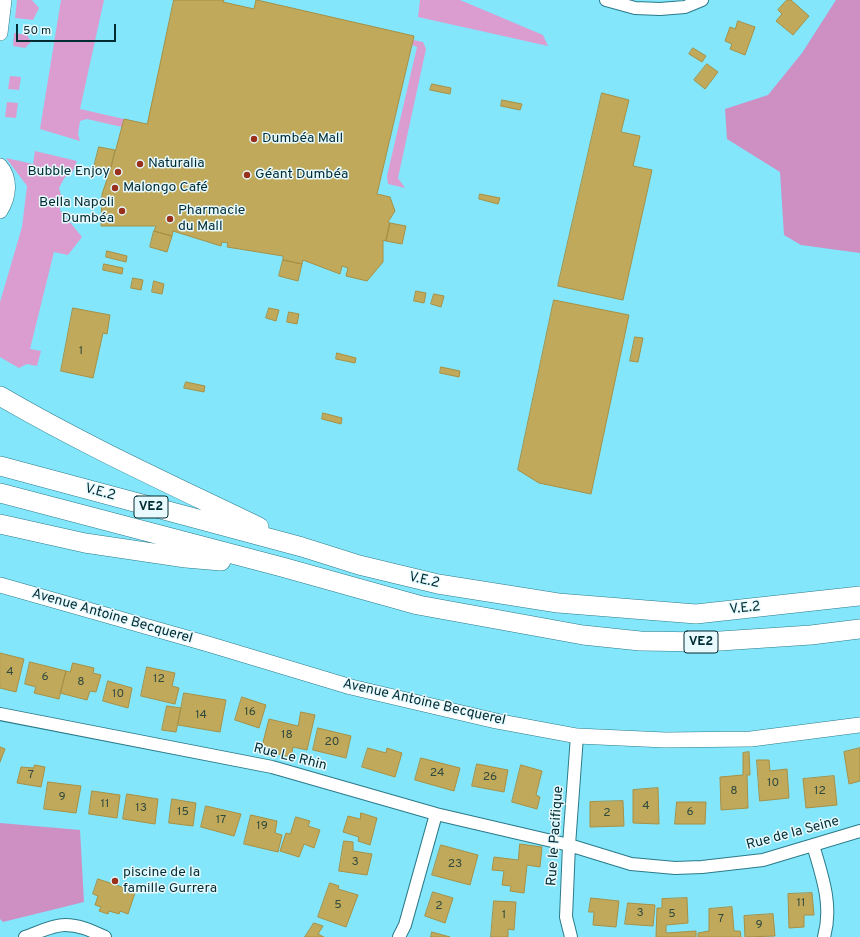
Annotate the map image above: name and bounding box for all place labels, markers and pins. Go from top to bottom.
place label: Dumbéa Mall [262,131,343,147]
marker: Dumbéa Mall [249,134,259,144]
place label: Naturalia [148,156,205,172]
marker: Naturalia [135,159,145,169]
place label: Bubble Enjoy [27,164,110,180]
marker: Bubble Enjoy [113,167,123,177]
place label: Géant Dumbéa [255,167,348,183]
marker: Géant Dumbéa [242,170,252,180]
place label: Malongo Café [123,180,208,196]
marker: Malongo Café [110,183,120,193]
place label: Bella Napoli Dumbéa [39,195,114,228]
place label: Pharmacie du Mall [178,203,245,236]
marker: Bella Napoli Dumbéa [117,206,127,216]
marker: Pharmacie du Mall [165,214,175,224]
place label: piscine de la famille Gurrera [123,865,217,898]
marker: piscine de la famille Gurrera [110,876,120,886]

